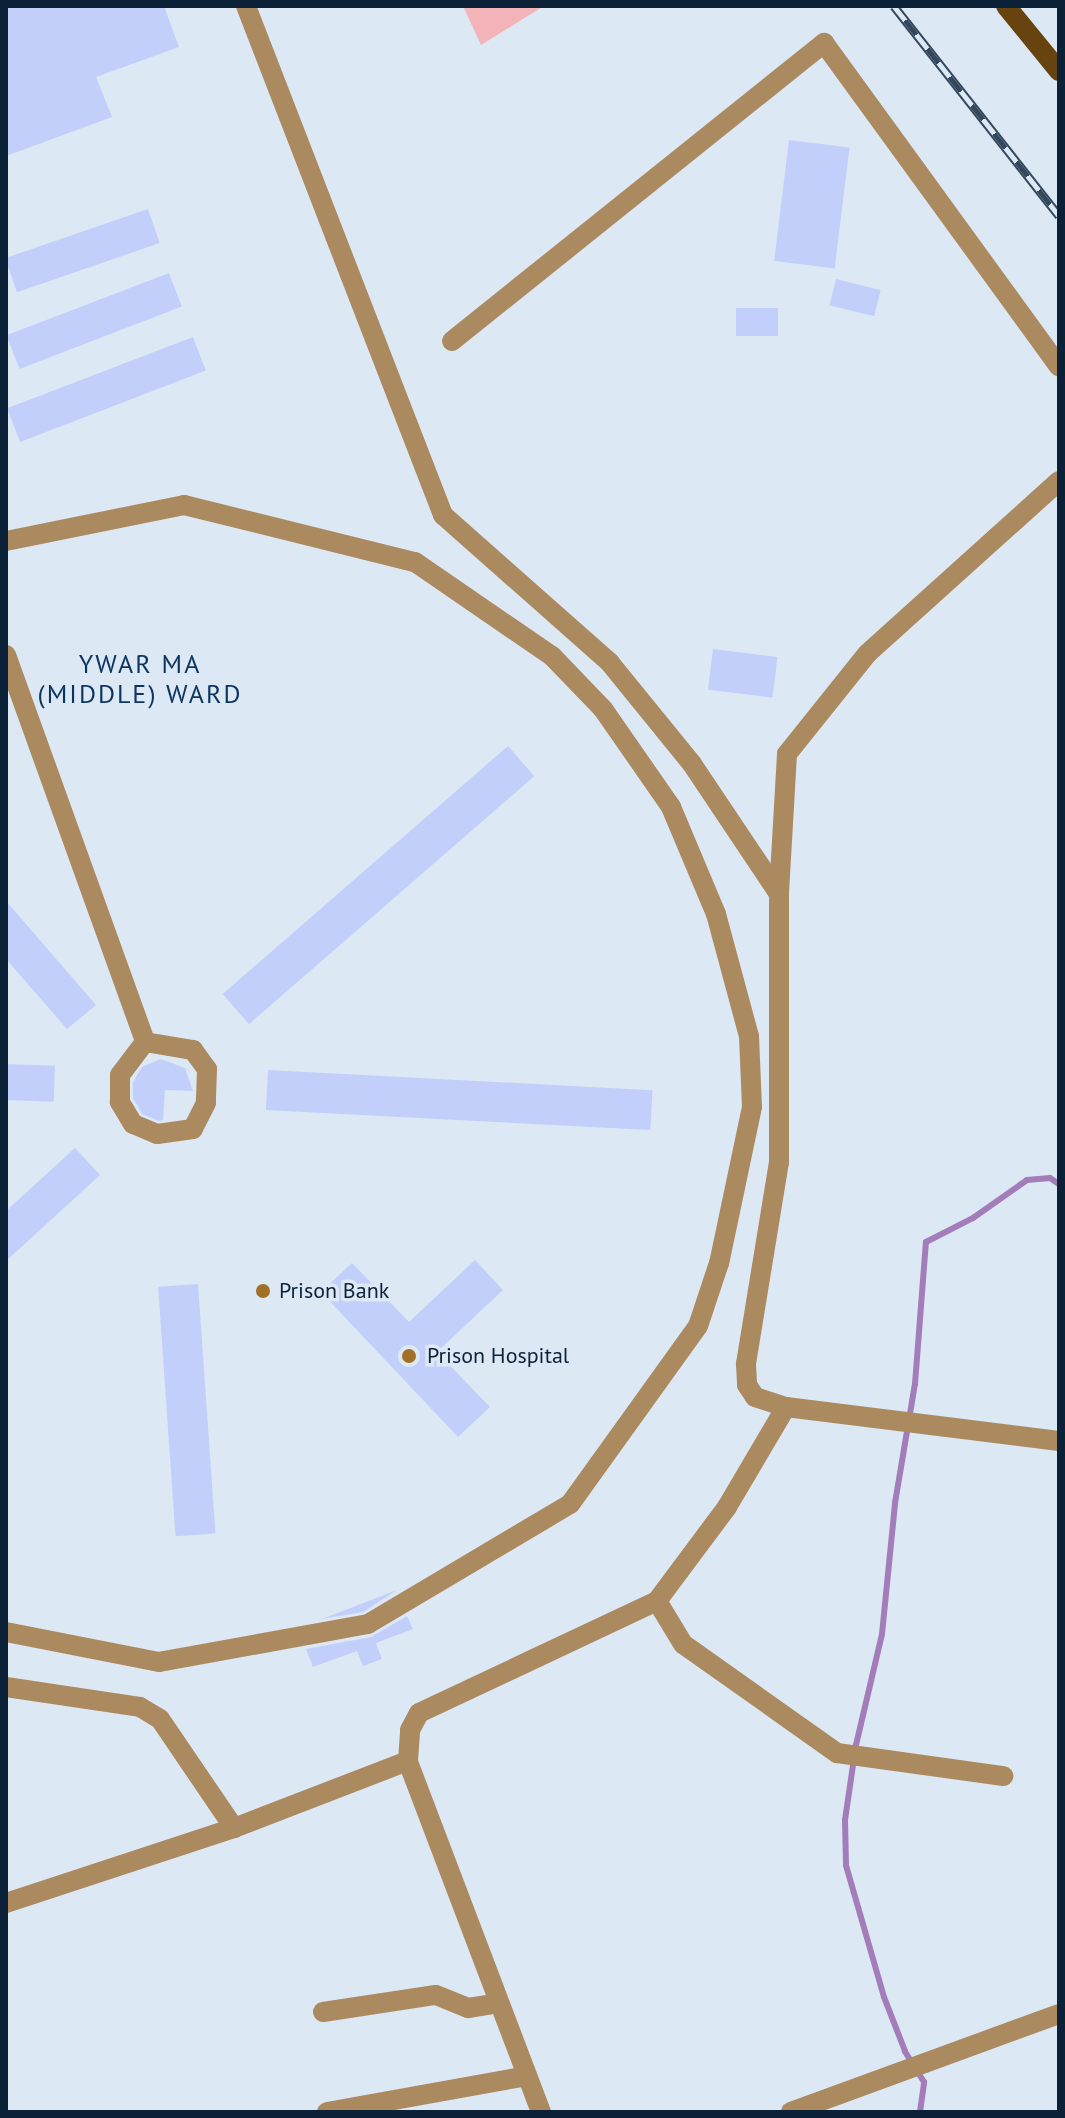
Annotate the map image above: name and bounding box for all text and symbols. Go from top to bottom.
district label: YWAR MA (MIDDLE) WARD [37,648,243,710]
place label: Prison Bank [279,1278,389,1304]
marker: Prison Bank [254,1282,272,1300]
place label: Prison Hospital [427,1343,569,1369]
marker: Prison Hospital [398,1345,420,1367]

